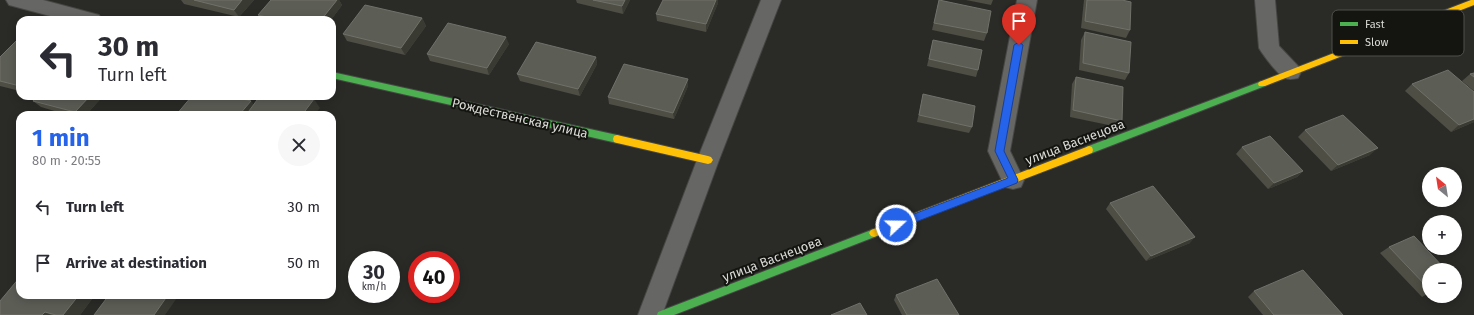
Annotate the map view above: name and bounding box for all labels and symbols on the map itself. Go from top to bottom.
pin [1002,4,1036,45]
legend [1332,10,1464,56]
text: Fast [1365,18,1385,31]
text: Slow [1365,36,1389,49]
street label: Рождественская улица [451,95,589,141]
street label: улица Васнецова [1023,116,1127,168]
north arrow [1422,167,1462,207]
position arrow [875,204,917,246]
street label: улица Васнецова [720,233,824,285]
speed limit sign: 40 [408,251,460,303]

